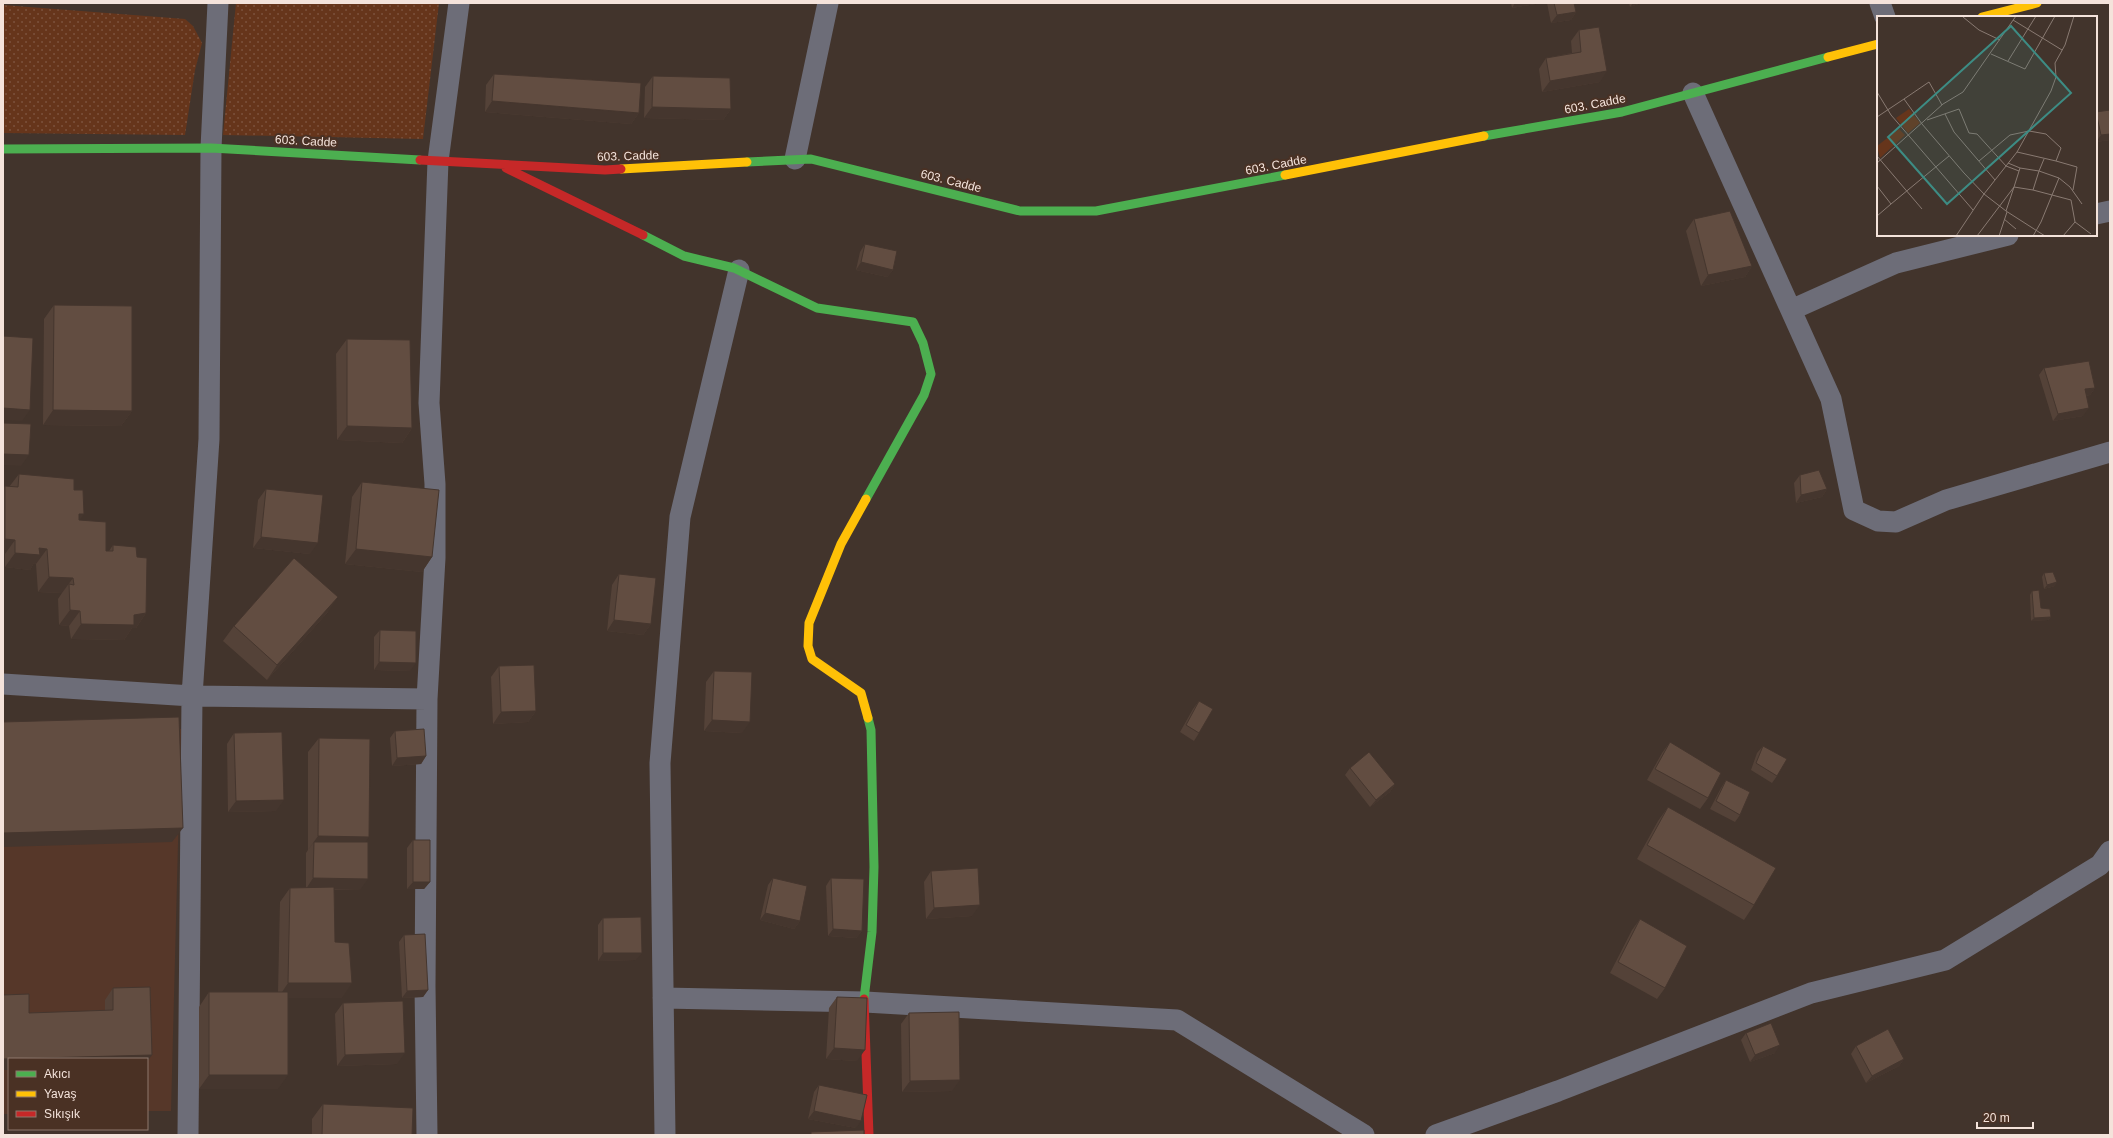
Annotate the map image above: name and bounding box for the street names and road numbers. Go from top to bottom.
street label: 603. Cadde [1563,91,1627,117]
street label: 603. Cadde [275,132,338,150]
street label: 603. Cadde [597,148,660,164]
street label: 603. Cadde [1244,152,1308,178]
street label: 603. Cadde [919,167,983,195]

